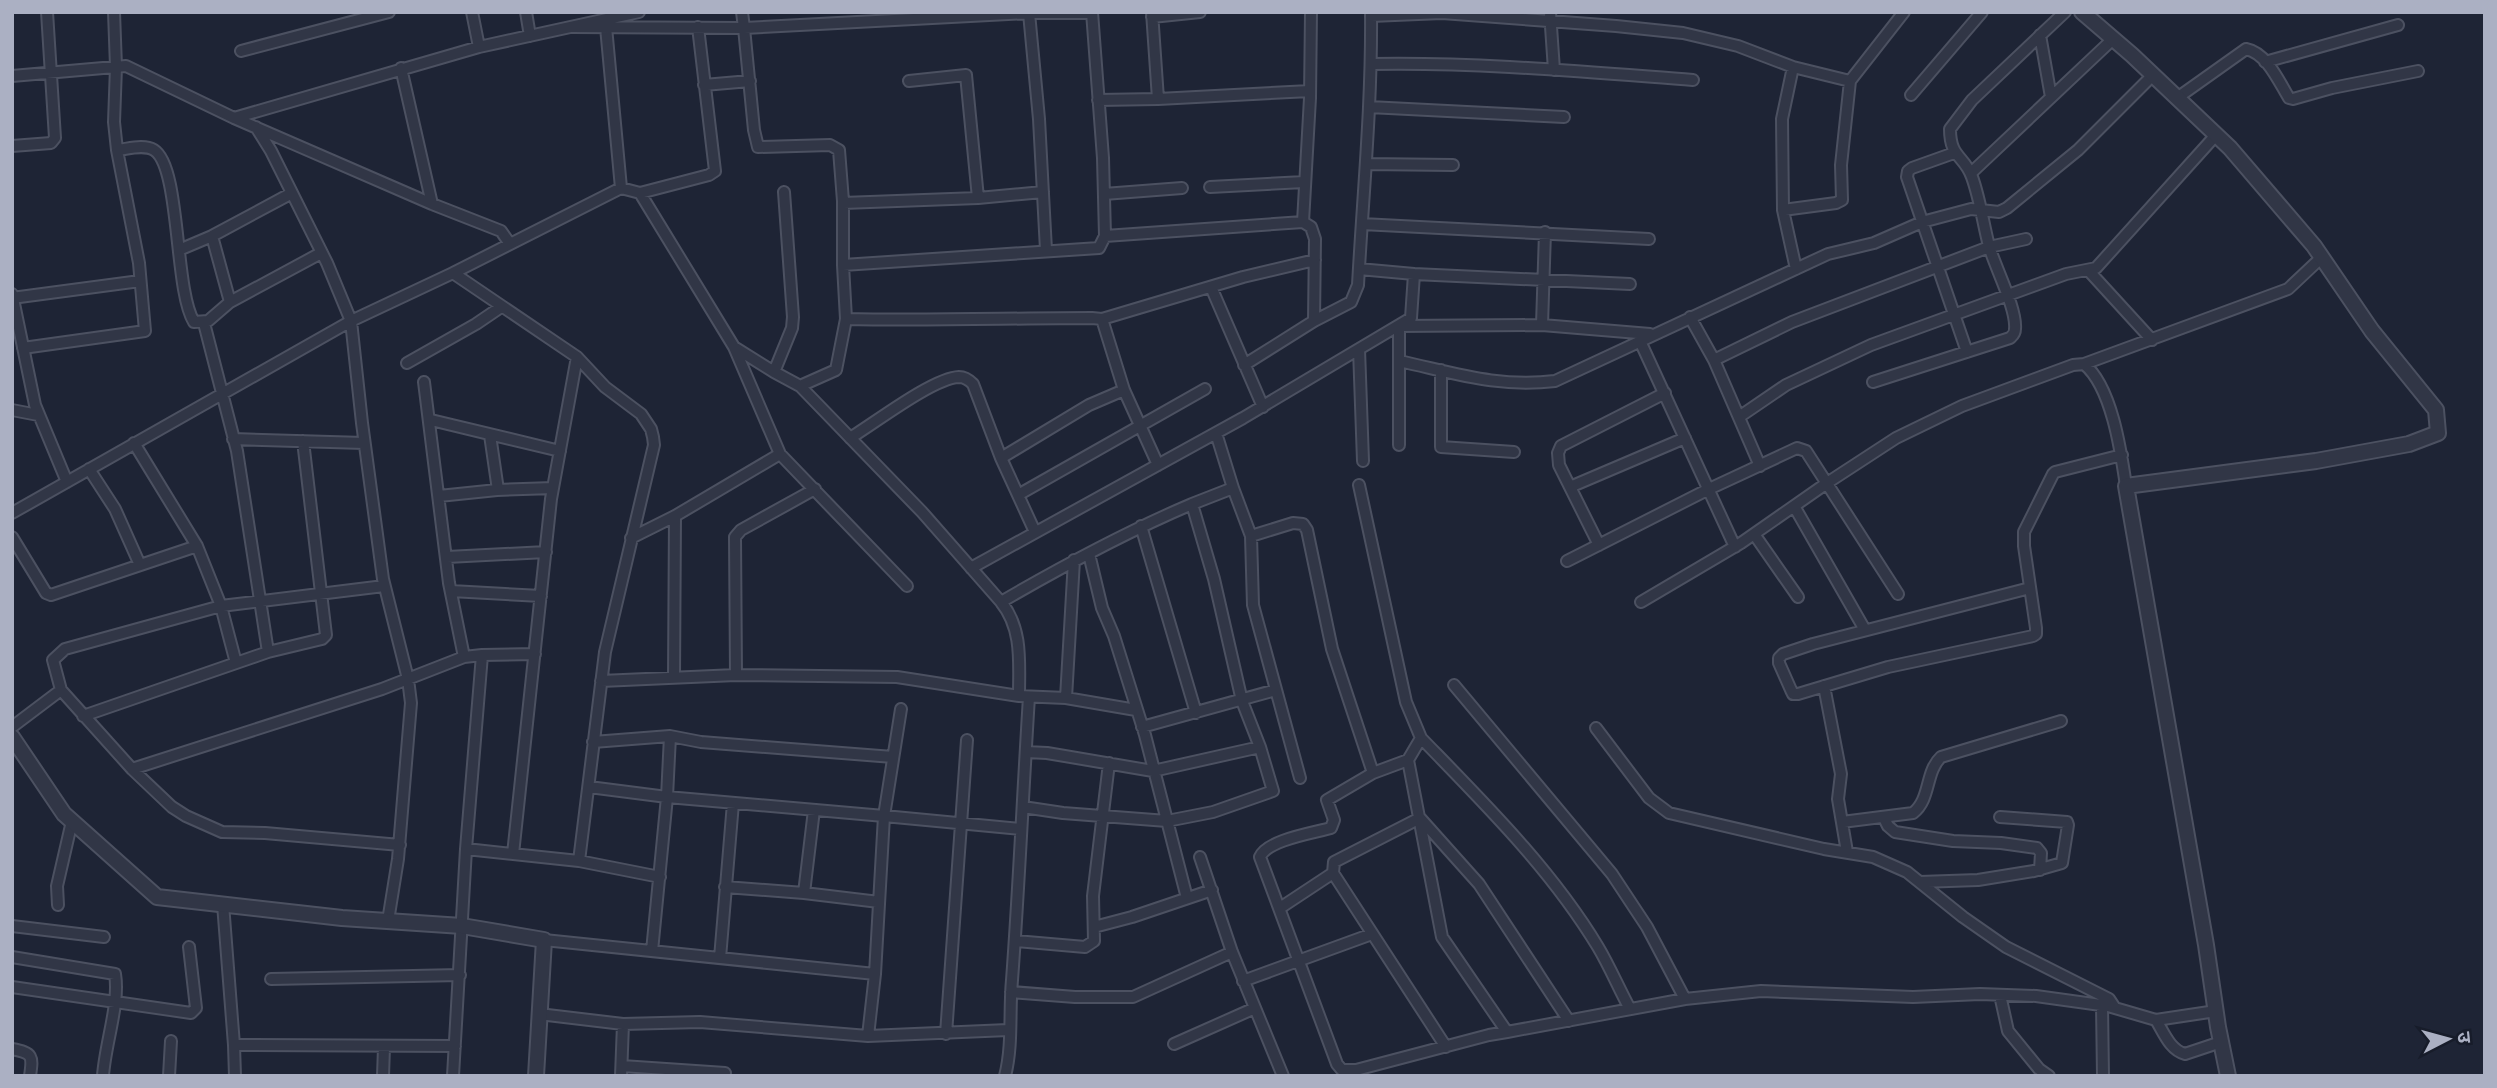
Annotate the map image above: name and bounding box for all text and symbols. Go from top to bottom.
north arrow [2413,1004,2483,1074]
text: उ [2453,1031,2477,1045]

